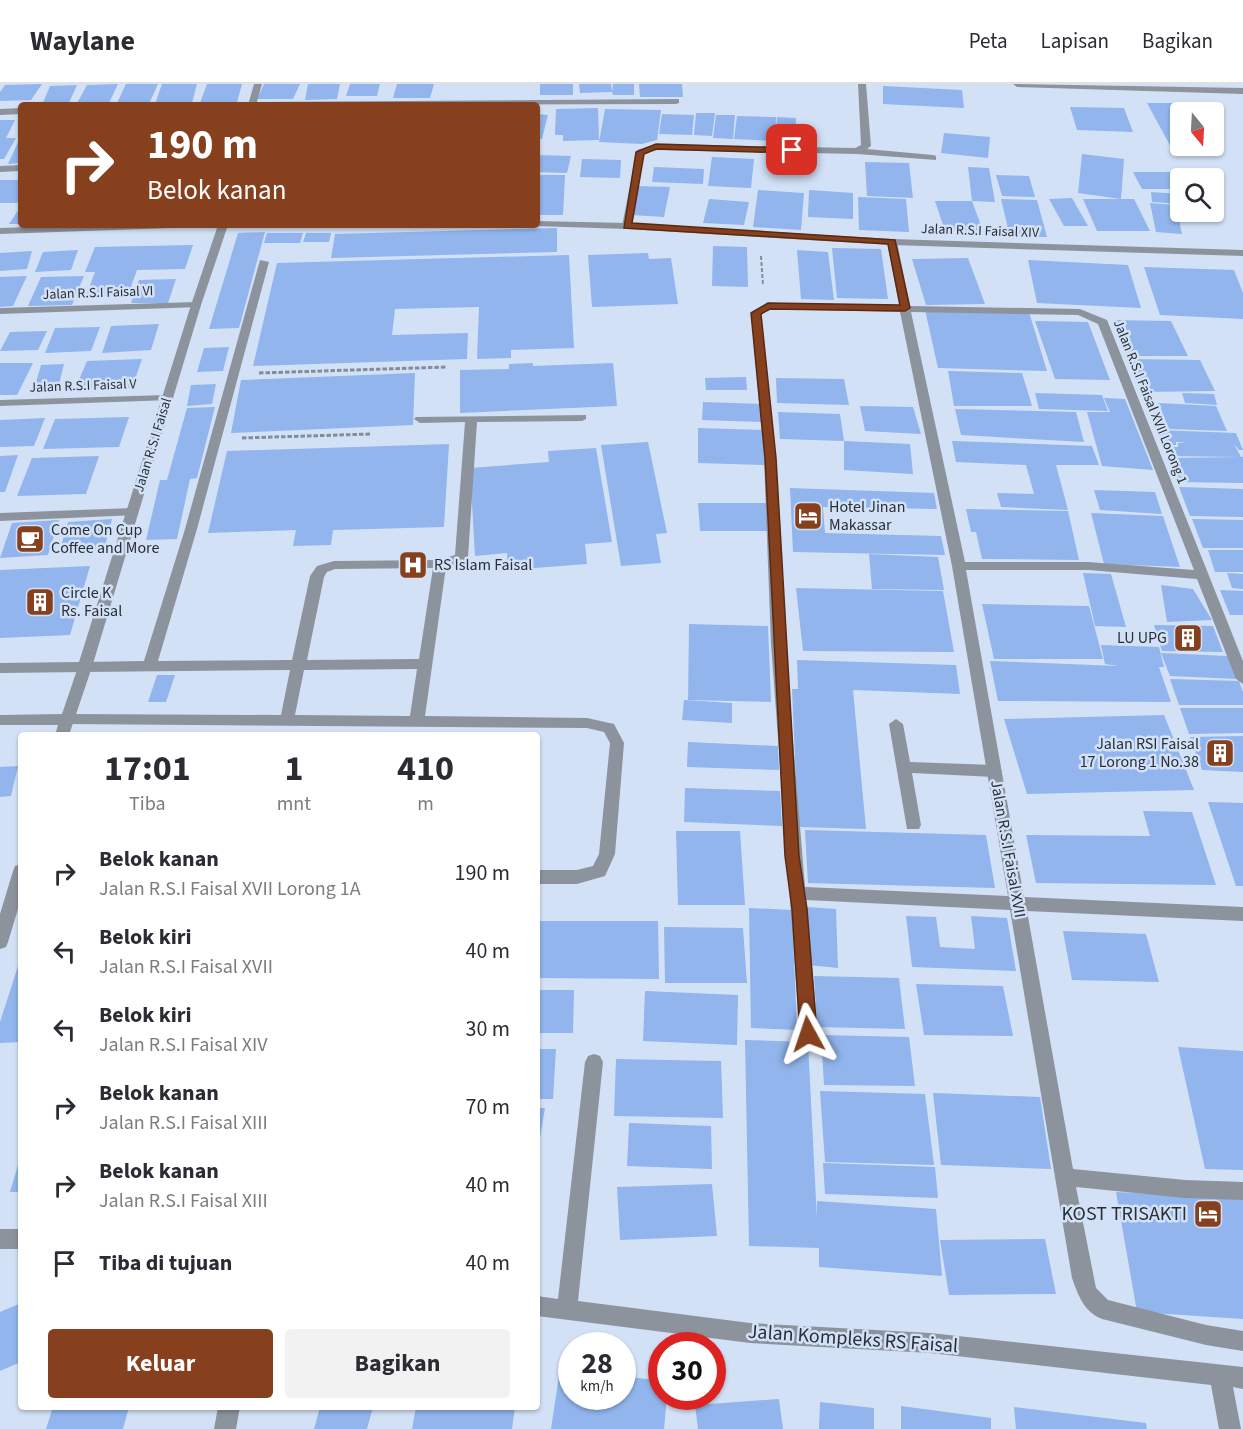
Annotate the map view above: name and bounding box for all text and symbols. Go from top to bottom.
text: Waylane [30,21,135,61]
text: Peta [969,26,1008,56]
text: Lapisan [1041,26,1109,56]
text: Bagikan [1142,26,1213,56]
north arrow [1170,102,1224,156]
map controls [1170,102,1224,222]
text: 190 m [147,115,258,175]
pin [766,124,817,175]
icon: right [48,126,126,204]
icon: arrive [775,133,808,166]
button: search [1170,168,1224,222]
text: Belok kanan [147,171,286,210]
street label: Jalan R.S.I Faisal XIV [921,219,1040,243]
street label: Jalan R.S.I Faisal VI [42,281,154,305]
street label: Jalan R.S.I Faisal XVII Lorong 1 [1108,317,1192,487]
street label: Jalan R.S.I Faisal V [29,374,138,398]
street label: Jalan R.S.I Faisal [129,395,177,494]
place label: Hotel Jinan Makassar [829,496,905,536]
hotel icon: Hotel Jinan Makassar [792,500,824,532]
place label: Come On Cup Coffee and More [51,519,160,559]
cafe icon: Come On Cup Coffee and More [14,523,46,555]
hospital icon: RS Islam Faisal [397,549,429,581]
place label: RS Islam Faisal [434,554,532,576]
place label: Circle K Rs. Faisal [61,582,122,622]
building icon: Circle K Rs. Faisal [24,586,56,618]
building icon: LU UPG [1172,622,1204,654]
place label: LU UPG [1117,627,1167,649]
place label: Jalan RSI Faisal 17 Lorong 1 No.38 [1080,733,1199,773]
building icon: Jalan RSI Faisal 17 Lorong 1 No.38 [1204,737,1236,769]
text: 17:01 [104,743,191,794]
text: 1 [284,743,303,794]
text: 410 [397,743,454,794]
street label: Jalan R.S.I Faisal XVII [985,779,1031,919]
text: Tiba [129,790,166,818]
text: mnt [277,790,311,818]
text: m [417,790,434,818]
text: Belok kanan [99,843,219,875]
icon: right [48,857,81,890]
text: 190 m [455,857,510,889]
text: Jalan R.S.I Faisal XVII Lorong 1A [99,875,361,903]
text: Belok kiri [99,921,192,953]
icon: left [48,935,81,968]
text: 40 m [465,935,510,967]
text: Jalan R.S.I Faisal XVII [99,953,273,981]
text: Belok kiri [99,999,192,1031]
position arrow [776,1002,840,1066]
icon: left [48,1013,81,1046]
text: 30 m [465,1013,510,1045]
text: Jalan R.S.I Faisal XIV [99,1031,268,1059]
text: Belok kanan [99,1077,219,1109]
icon: right [48,1091,81,1124]
text: 70 m [465,1091,510,1123]
text: Jalan R.S.I Faisal XIII [99,1109,268,1137]
text: Belok kanan [99,1155,219,1187]
icon: right [48,1169,81,1202]
text: 40 m [465,1169,510,1201]
text: Jalan R.S.I Faisal XIII [99,1187,268,1215]
hotel icon: KOST TRISAKTI [1192,1198,1224,1230]
place label: KOST TRISAKTI [1061,1200,1187,1228]
icon: arrive [48,1247,81,1280]
text: Tiba di tujuan [99,1247,232,1279]
text: 40 m [465,1247,510,1279]
street label: Jalan Kompleks RS Faisal [747,1318,959,1360]
button: Keluar [48,1329,273,1398]
button: Bagikan [285,1329,510,1398]
speed limit sign: 30 [648,1332,726,1410]
text: 28 [581,1342,613,1385]
text: km/h [580,1376,614,1397]

